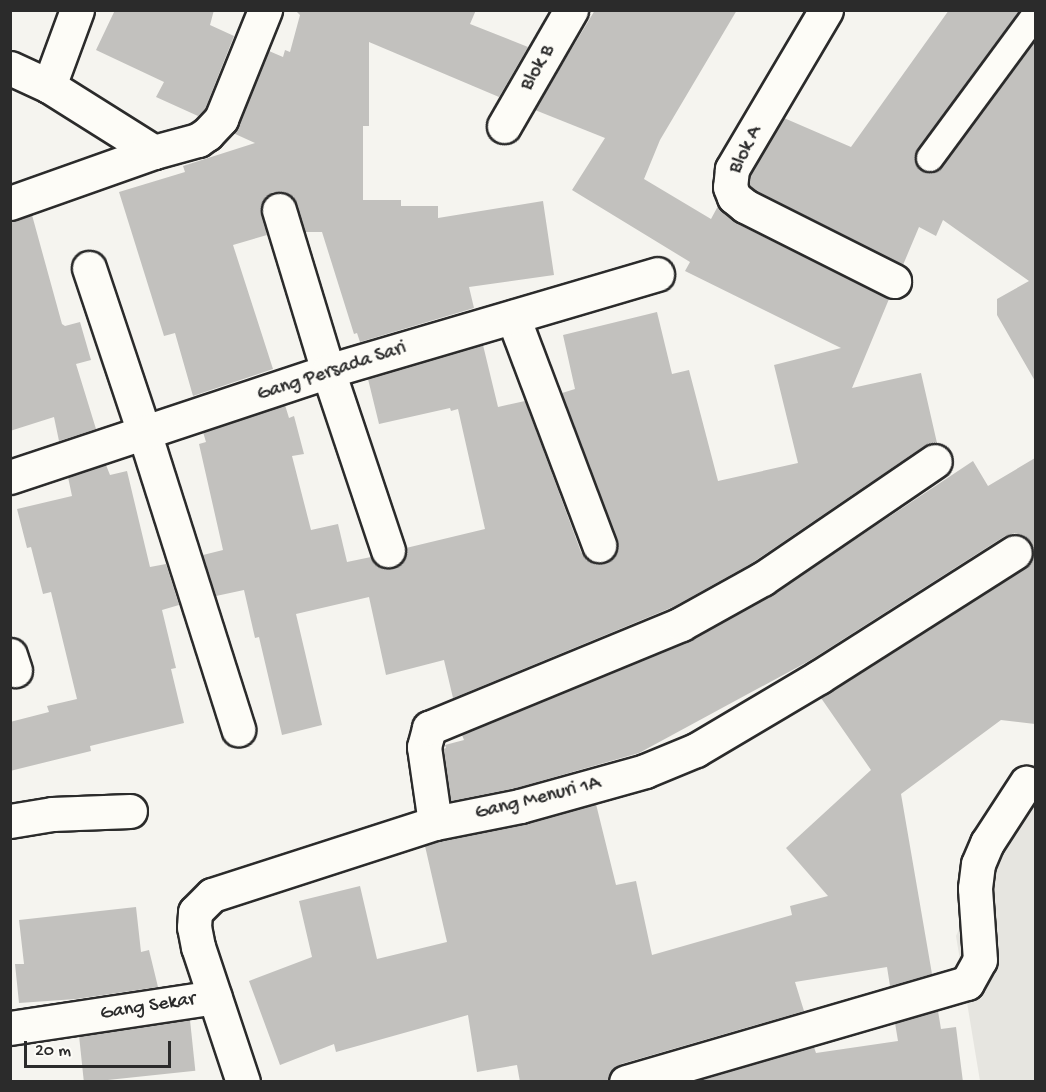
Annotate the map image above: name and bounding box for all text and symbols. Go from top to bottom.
street label: Blok B [515,41,561,95]
street label: Blok A [724,122,768,178]
street label: Gang Persada Sari [254,337,410,407]
street label: Gang Menuri 1A [473,772,603,826]
street label: Gang Sekar [99,988,197,1026]
scale bar [27,1029,174,1067]
text: 20 m [35,1041,71,1062]

